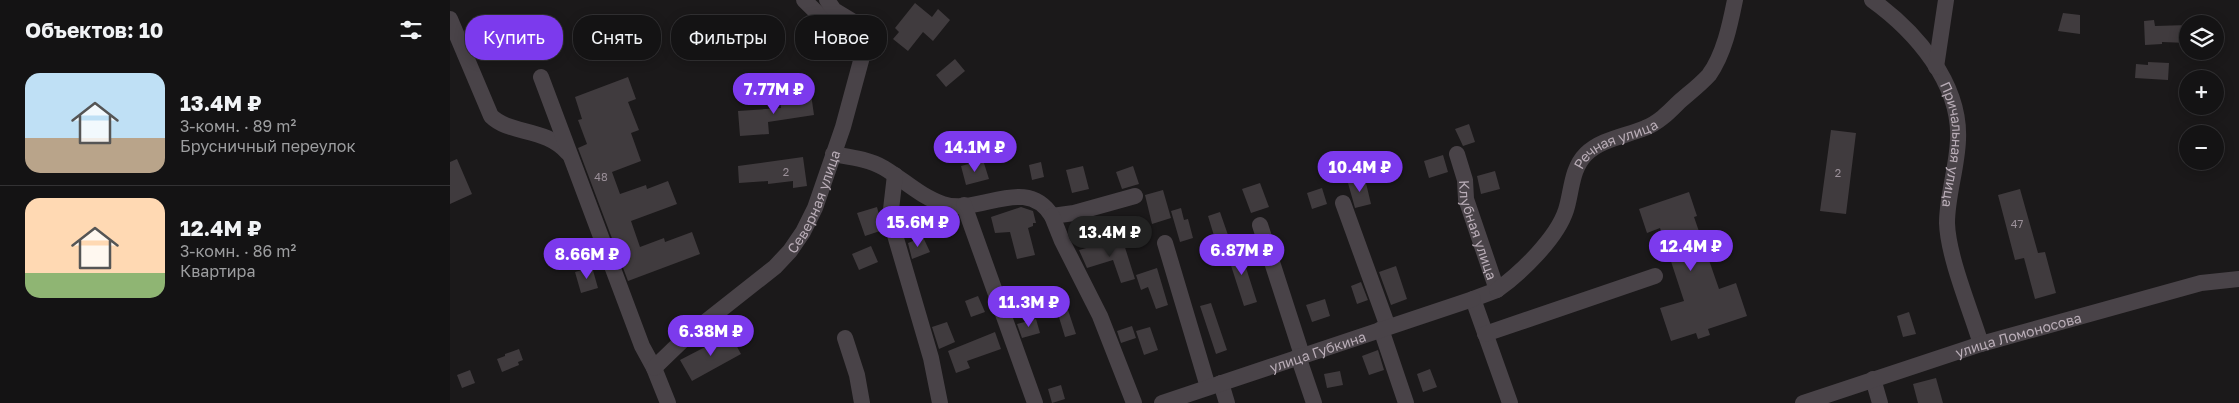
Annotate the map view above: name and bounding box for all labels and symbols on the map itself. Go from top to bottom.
pin: 7.77M ₽ [728,72,820,115]
street label: Причальная улица [1937,79,1967,208]
street label: Речная улица [1569,115,1661,171]
pin: 14.1M ₽ [929,130,1021,173]
street label: Северная улица [783,147,843,256]
pin: 10.4M ₽ [1314,150,1406,193]
house number: 2 [783,165,789,178]
house number: 2 [1835,166,1841,179]
house number: 48 [594,170,608,183]
street label: Клубная улица [1457,180,1501,282]
pin: 15.6M ₽ [872,206,964,248]
pin: 13.4M ₽ [1064,216,1156,258]
house number: 47 [2011,217,2023,230]
pin: 12.4M ₽ [1645,230,1737,272]
pin: 6.87M ₽ [1196,234,1288,276]
pin: 8.66M ₽ [541,238,633,280]
pin: 11.3M ₽ [983,286,1075,328]
street label: улица Ломоносова [1953,308,2083,360]
pin: 6.38M ₽ [665,314,757,357]
street label: улица Губкина [1267,327,1368,375]

